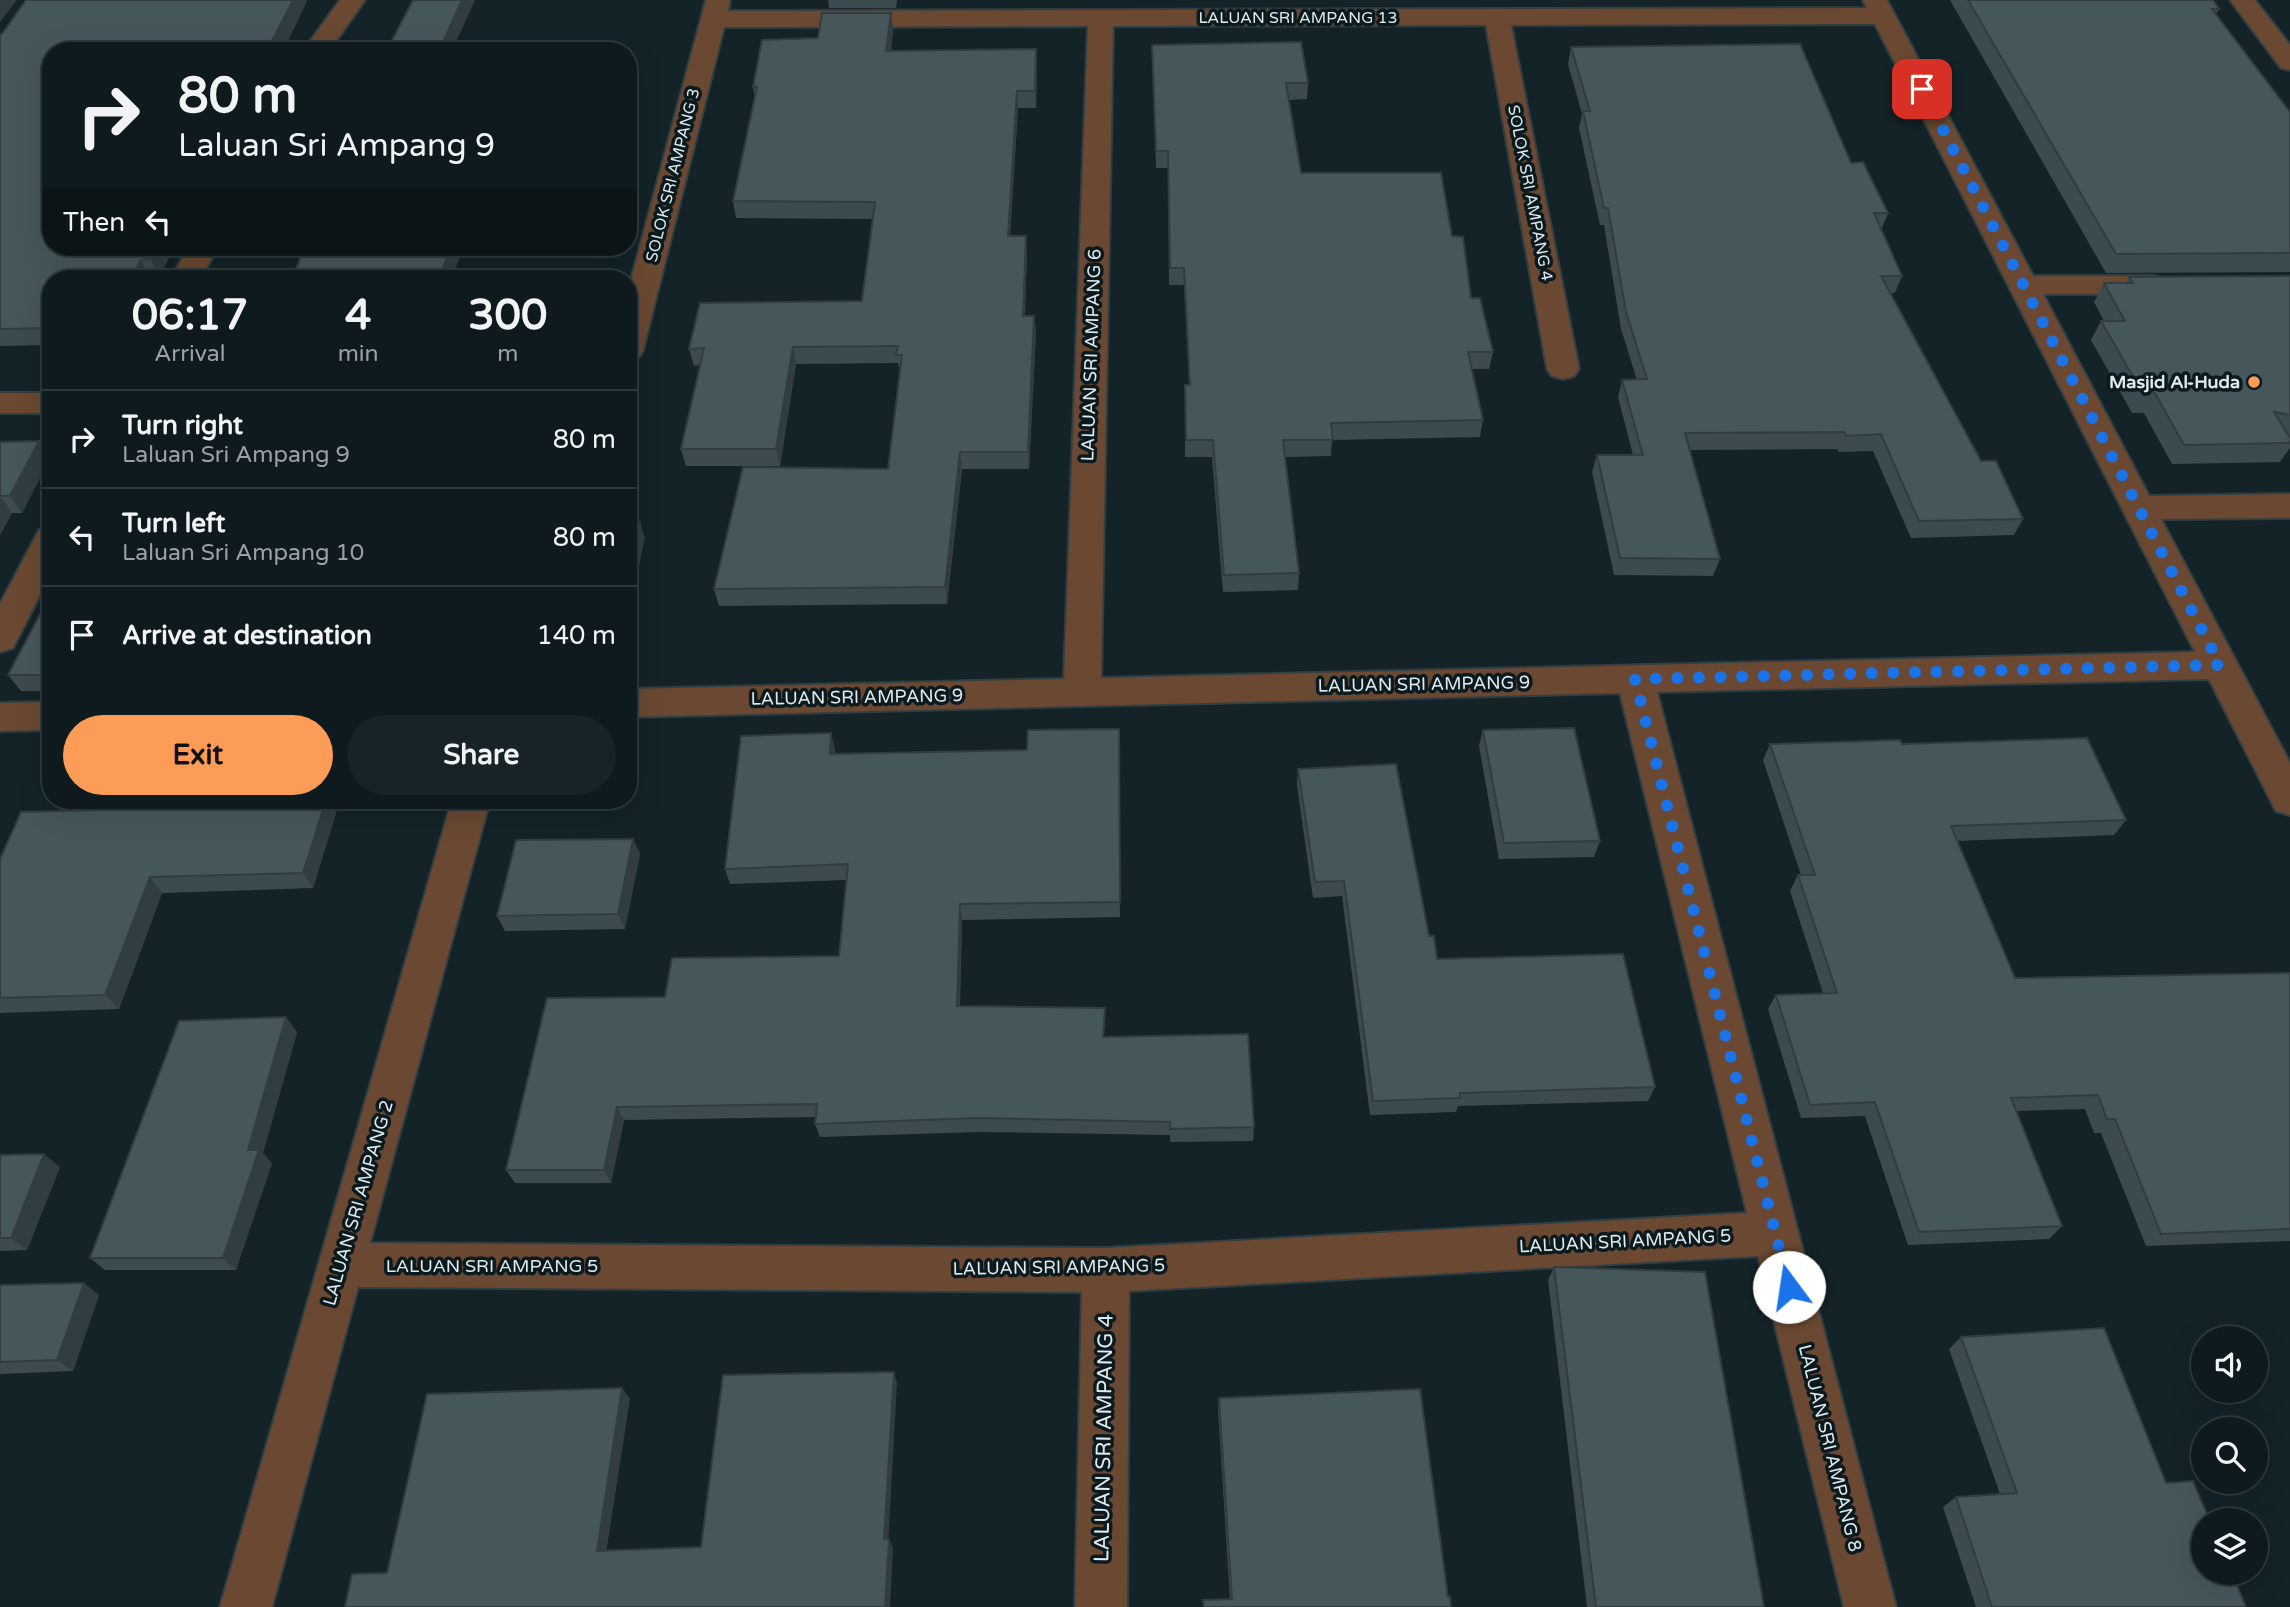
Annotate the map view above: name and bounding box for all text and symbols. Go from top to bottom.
street label: LALUAN SRI AMPANG 13 [1198,8,1398,28]
pin [1892,59,1952,119]
text: 80 m [178,67,297,126]
icon: right [63,70,154,161]
icon: arrive [1903,70,1941,108]
street label: SOLOK SRI AMPANG 3 [642,86,704,264]
street label: SOLOK SRI AMPANG 4 [1503,104,1557,282]
text: Laluan Sri Ampang 9 [178,127,495,165]
icon: left [139,203,177,241]
text: Then [63,207,125,238]
street label: LALUAN SRI AMPANG 6 [1076,248,1106,462]
text: 06:17 [132,290,248,341]
text: 4 [345,290,371,341]
text: 300 [468,290,547,341]
text: Arrival [154,340,225,368]
text: min [338,340,379,368]
text: m [497,340,518,368]
place label: Masjid Al-Huda [2109,371,2240,393]
marker: Masjid Al-Huda [2246,374,2262,390]
text: Turn right [122,410,243,441]
icon: right [63,420,101,458]
text: 80 m [553,424,616,455]
text: Laluan Sri Ampang 9 [122,441,350,469]
text: Turn left [122,508,225,539]
icon: left [63,518,101,556]
text: 80 m [553,522,616,553]
text: Laluan Sri Ampang 10 [122,539,364,567]
icon: arrive [63,616,101,654]
text: Arrive at destination [122,620,372,651]
text: 140 m [536,620,616,651]
street label: LALUAN SRI AMPANG 9 [1318,671,1530,697]
street label: LALUAN SRI AMPANG 9 [751,684,963,710]
button: Exit [63,715,333,795]
button: Share [347,715,616,795]
street label: LALUAN SRI AMPANG 2 [318,1098,398,1308]
street label: LALUAN SRI AMPANG 5 [1518,1224,1732,1258]
position arrow [1752,1250,1826,1324]
street label: LALUAN SRI AMPANG 5 [953,1254,1165,1280]
street label: LALUAN SRI AMPANG 5 [386,1255,598,1277]
street label: LALUAN SRI AMPANG 4 [1089,1314,1119,1562]
map controls [2191,1326,2268,1585]
button: sound [2191,1326,2268,1403]
street label: LALUAN SRI AMPANG 8 [1794,1342,1866,1554]
button: search [2191,1417,2268,1494]
button: layers [2191,1508,2268,1585]

